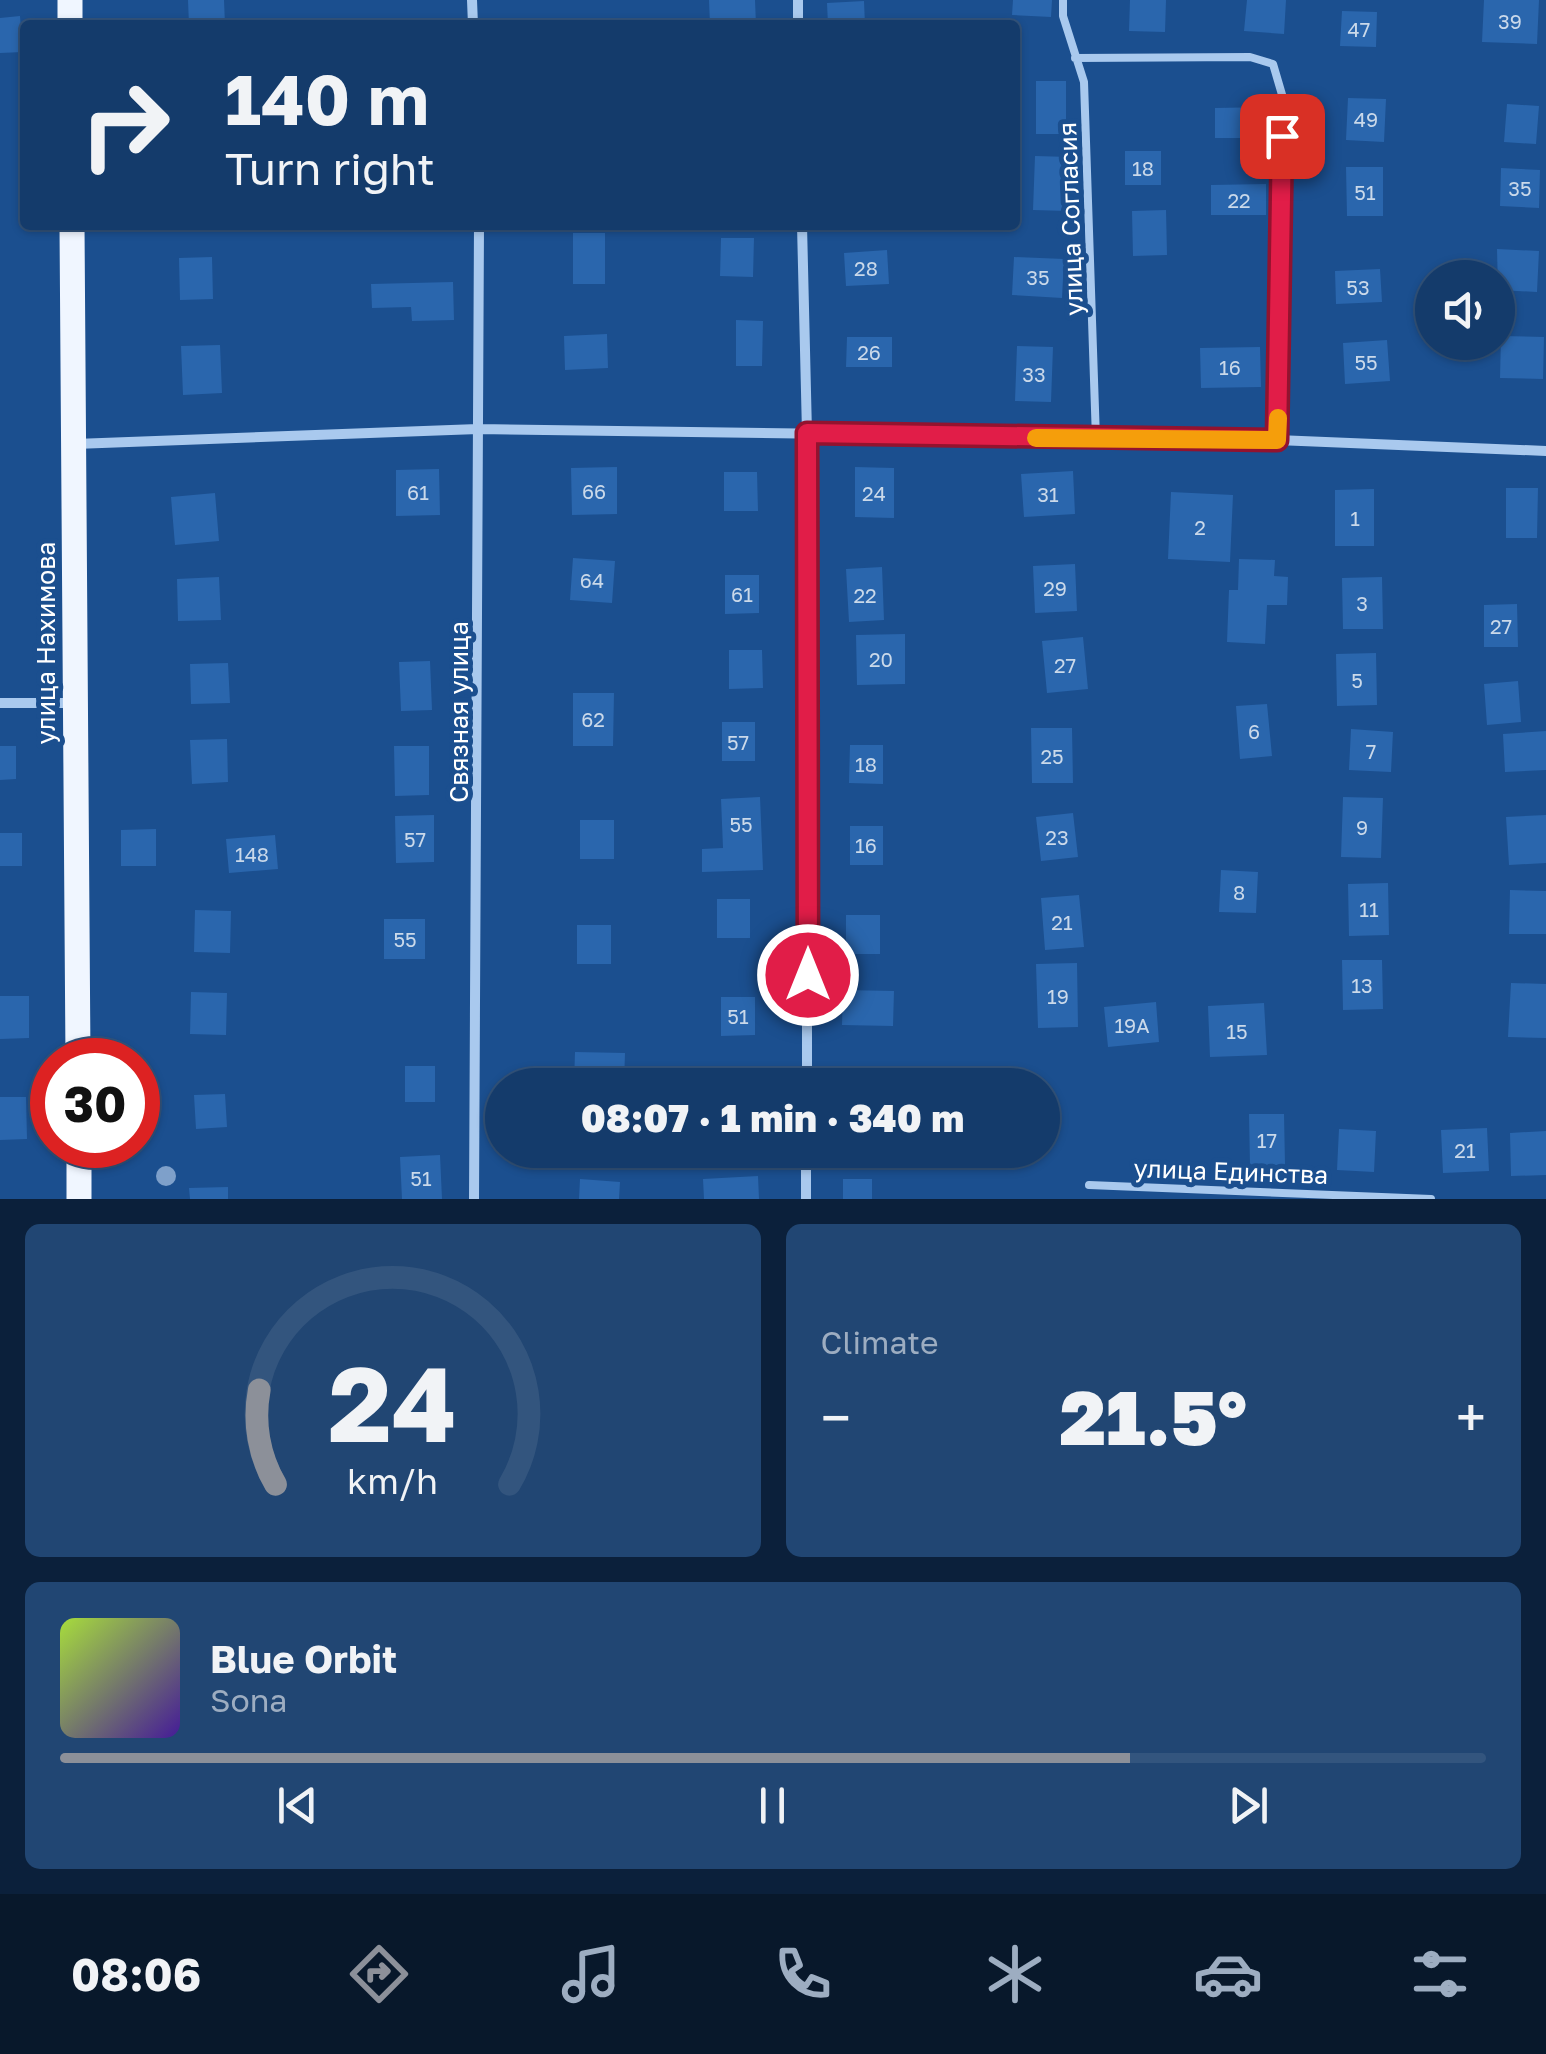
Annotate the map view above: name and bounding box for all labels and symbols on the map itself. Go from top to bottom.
house number: 39 [1498,9,1522,33]
house number: 47 [1348,17,1370,41]
pin [1240,94,1325,179]
house number: 49 [1354,107,1378,131]
street label: улица Согласия [1051,122,1089,316]
house number: 18 [1132,156,1154,180]
house number: 35 [1508,176,1532,200]
house number: 51 [1354,180,1376,204]
house number: 22 [1227,188,1251,212]
house number: 28 [854,256,878,280]
house number: 35 [1026,265,1050,289]
house number: 53 [1346,275,1370,299]
house number: 26 [857,340,881,364]
house number: 55 [1354,350,1378,374]
house number: 16 [1219,355,1241,379]
house number: 33 [1022,362,1046,386]
house number: 66 [582,479,606,503]
house number: 61 [407,480,429,504]
house number: 24 [862,481,886,505]
house number: 31 [1037,482,1059,506]
house number: 1 [1350,506,1360,530]
house number: 2 [1194,515,1206,539]
street label: улица Нахимова [30,542,61,744]
house number: 64 [580,568,604,592]
house number: 29 [1043,576,1067,600]
house number: 61 [731,582,753,606]
house number: 22 [853,583,877,607]
house number: 3 [1356,591,1368,615]
house number: 27 [1490,614,1512,638]
street label: Связная улица [443,621,474,803]
house number: 20 [869,647,893,671]
house number: 27 [1054,653,1076,677]
house number: 5 [1351,668,1363,692]
house number: 62 [581,707,605,731]
house number: 6 [1248,719,1260,743]
house number: 57 [727,730,749,754]
house number: 7 [1366,739,1376,763]
house number: 25 [1040,744,1064,768]
house number: 18 [855,752,877,776]
house number: 55 [729,812,753,836]
house number: 9 [1356,815,1368,839]
house number: 23 [1045,825,1069,849]
house number: 57 [404,827,426,851]
house number: 16 [855,833,877,857]
house number: 148 [235,842,269,866]
house number: 8 [1233,880,1245,904]
house number: 11 [1359,897,1379,921]
house number: 21 [1051,910,1073,934]
position arrow [756,923,860,1027]
house number: 55 [393,927,417,951]
house number: 13 [1351,973,1373,997]
house number: 19 [1047,984,1069,1008]
house number: 51 [727,1004,749,1028]
house number: 19А [1114,1013,1150,1037]
house number: 15 [1226,1019,1248,1043]
speed limit sign: 30 [30,1038,160,1168]
house number: 17 [1257,1128,1277,1152]
house number: 21 [1454,1138,1476,1162]
street label: улица Единства [1133,1152,1329,1190]
house number: 51 [410,1166,432,1190]

